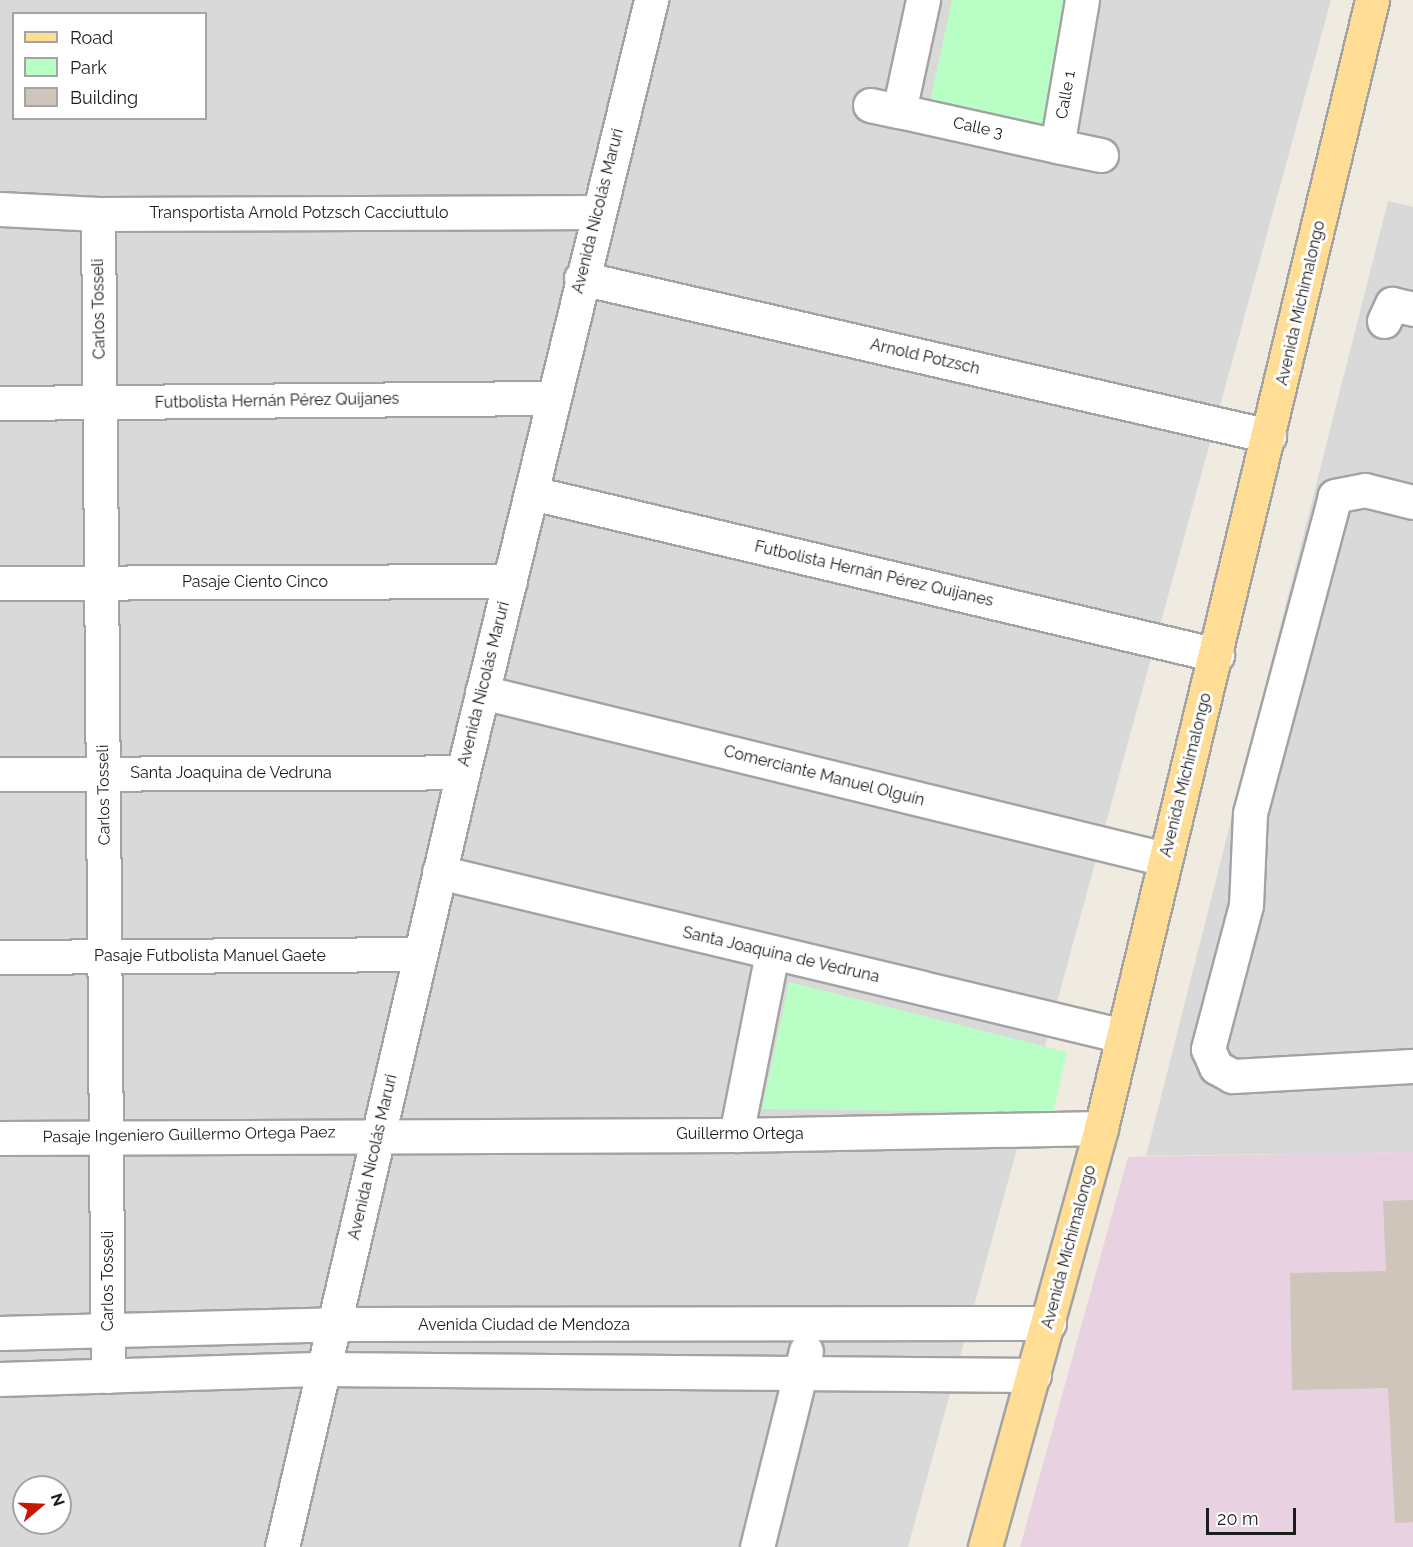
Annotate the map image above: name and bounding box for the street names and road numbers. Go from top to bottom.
street label: Calle 1 [1052,69,1080,121]
street label: Calle 3 [951,113,1005,143]
street label: Avenida Nicolás Maruri [568,127,628,295]
street label: Transportista Arnold Potzsch Cacciuttulo [149,203,449,223]
street label: Avenida Michimalongo [1273,219,1329,387]
street label: Carlos Tosseli [89,258,109,360]
street label: Arnold Potzsch [868,335,982,379]
street label: Futbolista Hernán Pérez Quijanes [155,389,399,413]
street label: Futbolista Hernán Pérez Quijanes [753,537,995,611]
street label: Pasaje Ciento Cinco [182,572,328,592]
street label: Avenida Nicolás Maruri [454,600,514,768]
street label: Avenida Michimalongo [1156,691,1216,859]
street label: Comerciante Manuel Olguín [721,742,927,810]
street label: Carlos Tosseli [94,744,114,846]
street label: Santa Joaquina de Vedruna [130,763,332,783]
street label: Santa Joaquina de Vedruna [680,923,882,987]
street label: Pasaje Futbolista Manuel Gaete [94,946,326,966]
street label: Avenida Nicolás Maruri [345,1072,401,1242]
street label: Pasaje Ingeniero Guillermo Ortega Paez [42,1123,336,1147]
street label: Guillermo Ortega [676,1124,804,1144]
street label: Avenida Michimalongo [1038,1163,1100,1331]
street label: Carlos Tosseli [98,1230,118,1332]
street label: Avenida Ciudad de Mendoza [418,1315,630,1335]

